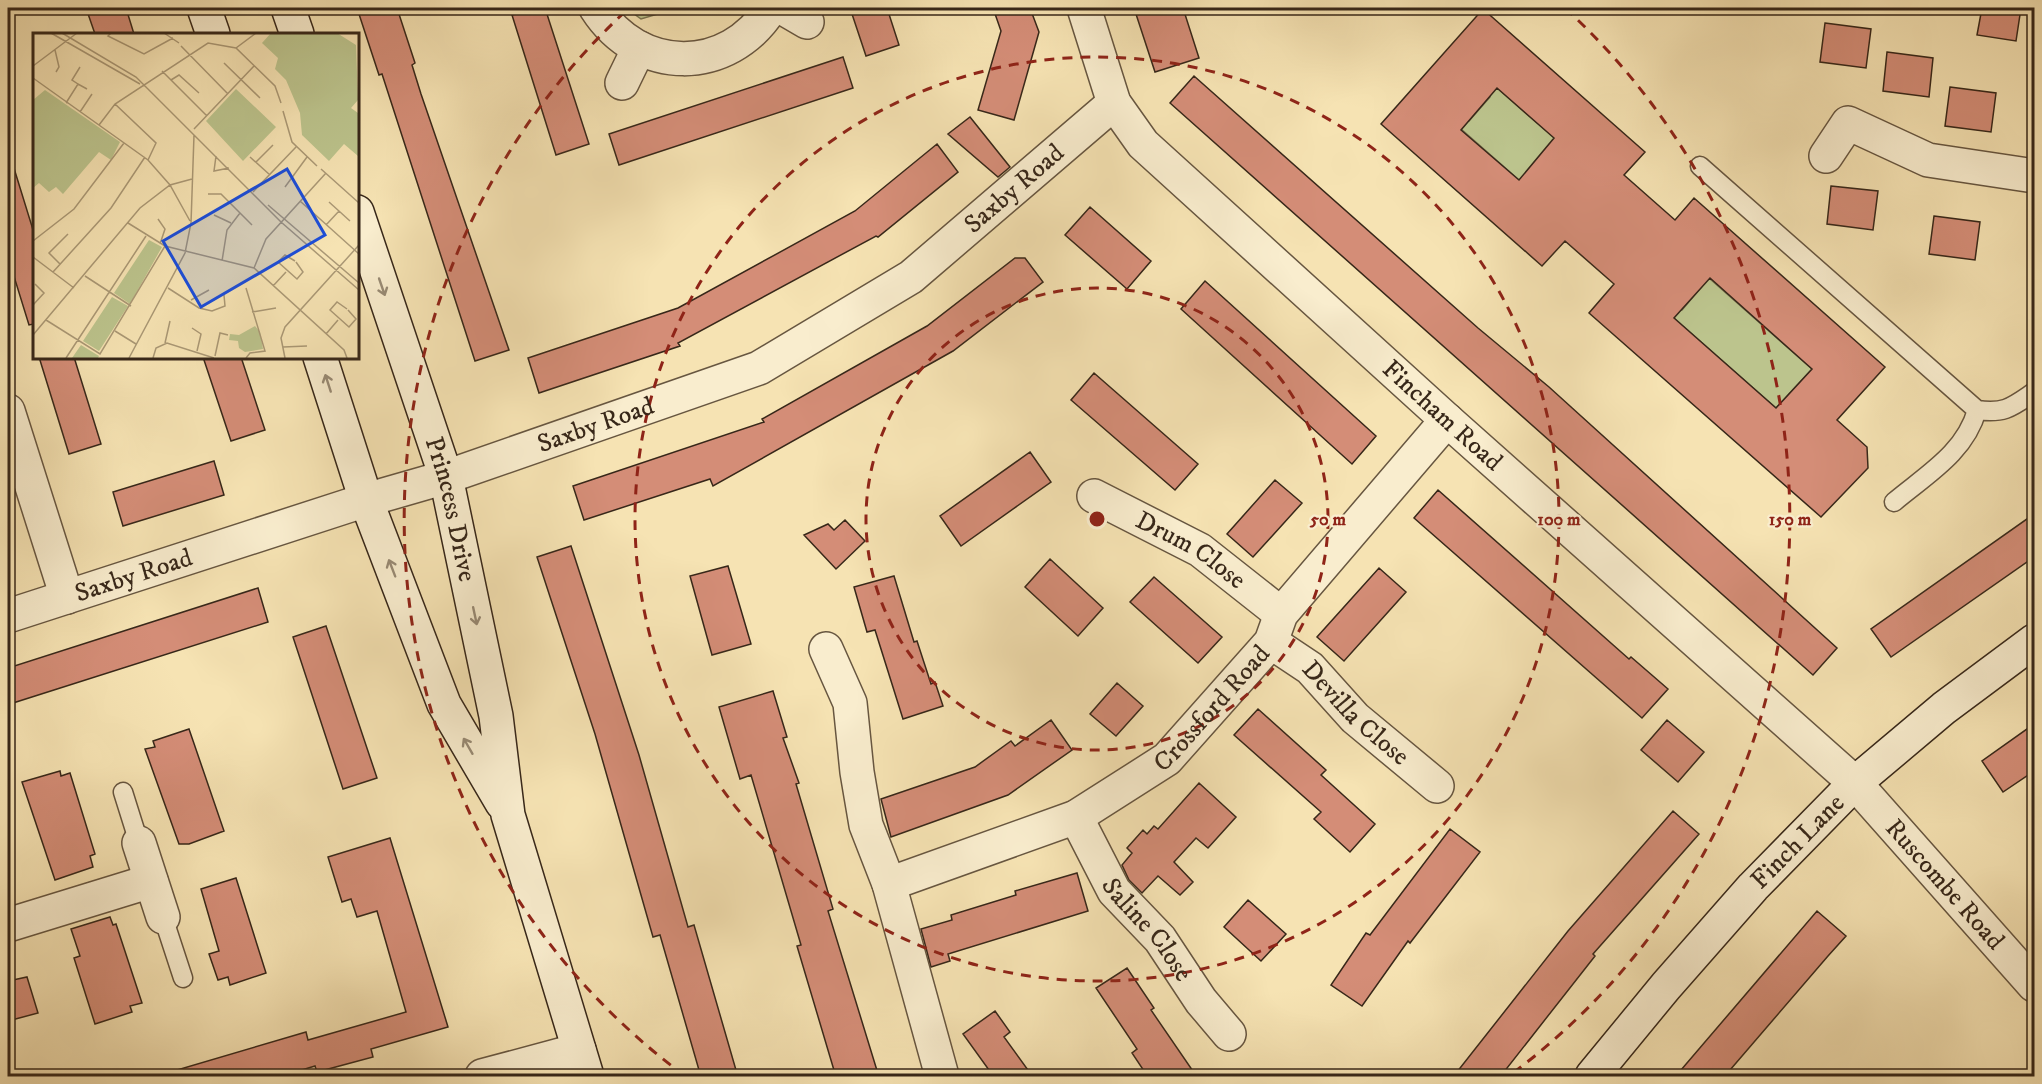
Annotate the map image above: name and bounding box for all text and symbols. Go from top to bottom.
inset map [33,33,358,358]
street label: Saxby Road [957,137,1071,241]
one-way arrow [378,277,389,296]
street label: Fincham Road [1375,353,1510,478]
one-way arrow [322,374,333,393]
street label: Saxby Road [533,389,658,460]
street label: Princess Drive [417,432,484,585]
street label: Drum Close [1130,504,1253,596]
centre of rings [1087,509,1107,529]
text: 50 m [1309,509,1346,531]
text: 100 m [1537,509,1581,531]
text: 150 m [1769,509,1812,531]
street label: Saxby Road [71,541,196,610]
one-way arrow [386,559,397,577]
one-way arrow [470,606,481,625]
street label: Crossford Road [1148,638,1277,780]
street label: Devilla Close [1295,653,1416,773]
one-way arrow [462,738,474,755]
street label: Finch Lane [1744,787,1852,896]
street label: Ruscombe Road [1878,812,2012,957]
street label: Saline Close [1094,873,1200,988]

